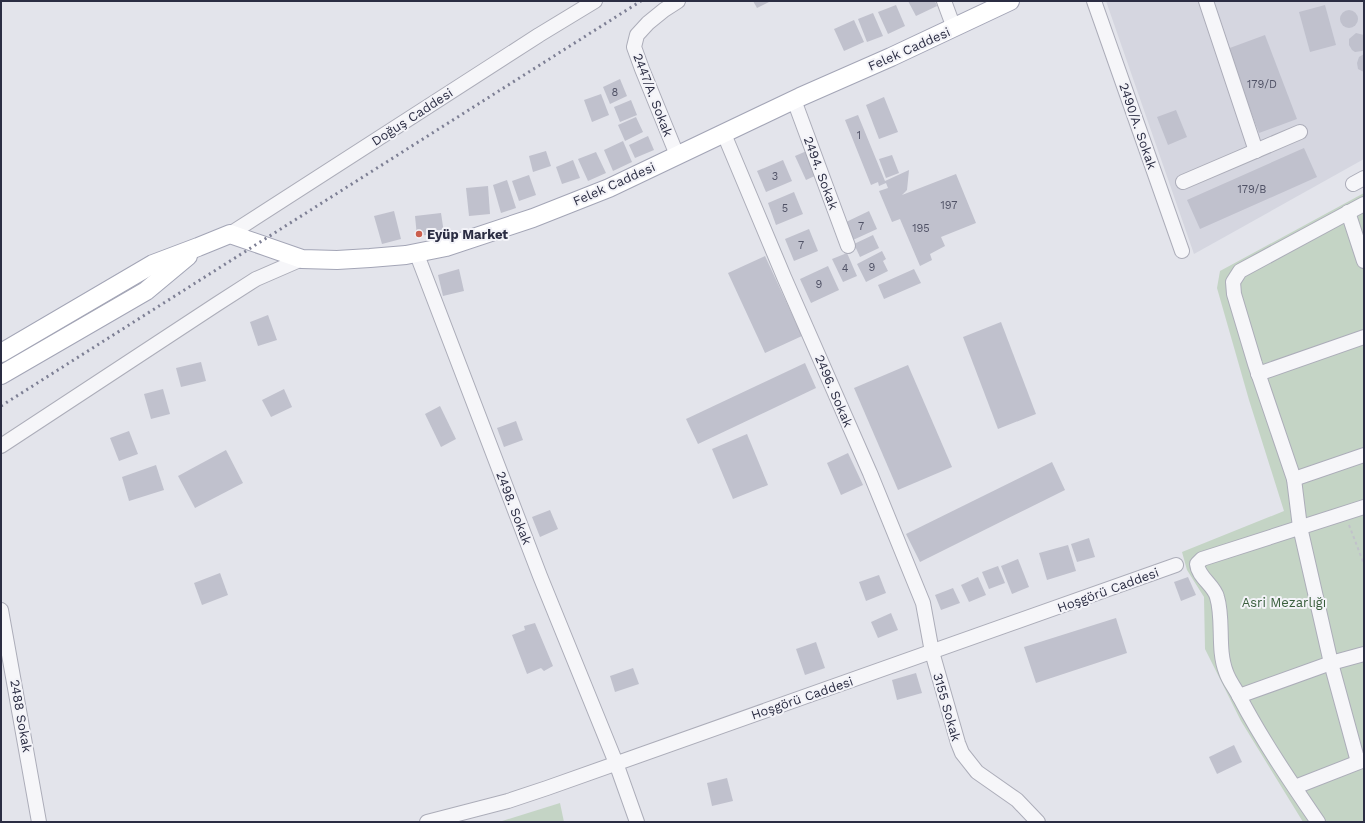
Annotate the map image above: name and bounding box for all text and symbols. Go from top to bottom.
street label: Felek Caddesi [866,24,952,74]
street label: 2447/A. Sokak [630,51,676,139]
house number: 179/D [1247,78,1277,91]
street label: 2490/A. Sokak [1116,81,1160,172]
street label: Doğuş Caddesi [369,85,455,149]
house number: 8 [612,86,619,99]
house number: 1 [857,129,861,142]
street label: 2494. Sokak [801,134,841,212]
street label: Felek Caddesi [571,159,657,209]
house number: 3 [772,170,778,183]
house number: 179/B [1237,183,1267,196]
house number: 197 [940,199,958,212]
house number: 5 [782,202,788,215]
house number: 7 [858,220,864,233]
house number: 195 [912,222,930,235]
place label: Eyüp Market [427,227,508,242]
marker: Eyüp Market [414,229,424,239]
house number: 7 [798,239,804,252]
house number: 9 [869,261,876,274]
house number: 4 [842,262,849,275]
house number: 9 [816,278,823,291]
street label: 2496. Sokak [812,353,856,430]
street label: 2498. Sokak [493,469,535,547]
street label: Hoşgörü Caddesi [1055,565,1161,615]
park label: Asri Mezarlığı [1242,595,1326,610]
street label: 3155 Sokak [930,671,964,743]
street label: Hoşgörü Caddesi [749,673,855,723]
street label: 2488 Sokak [7,678,35,754]

